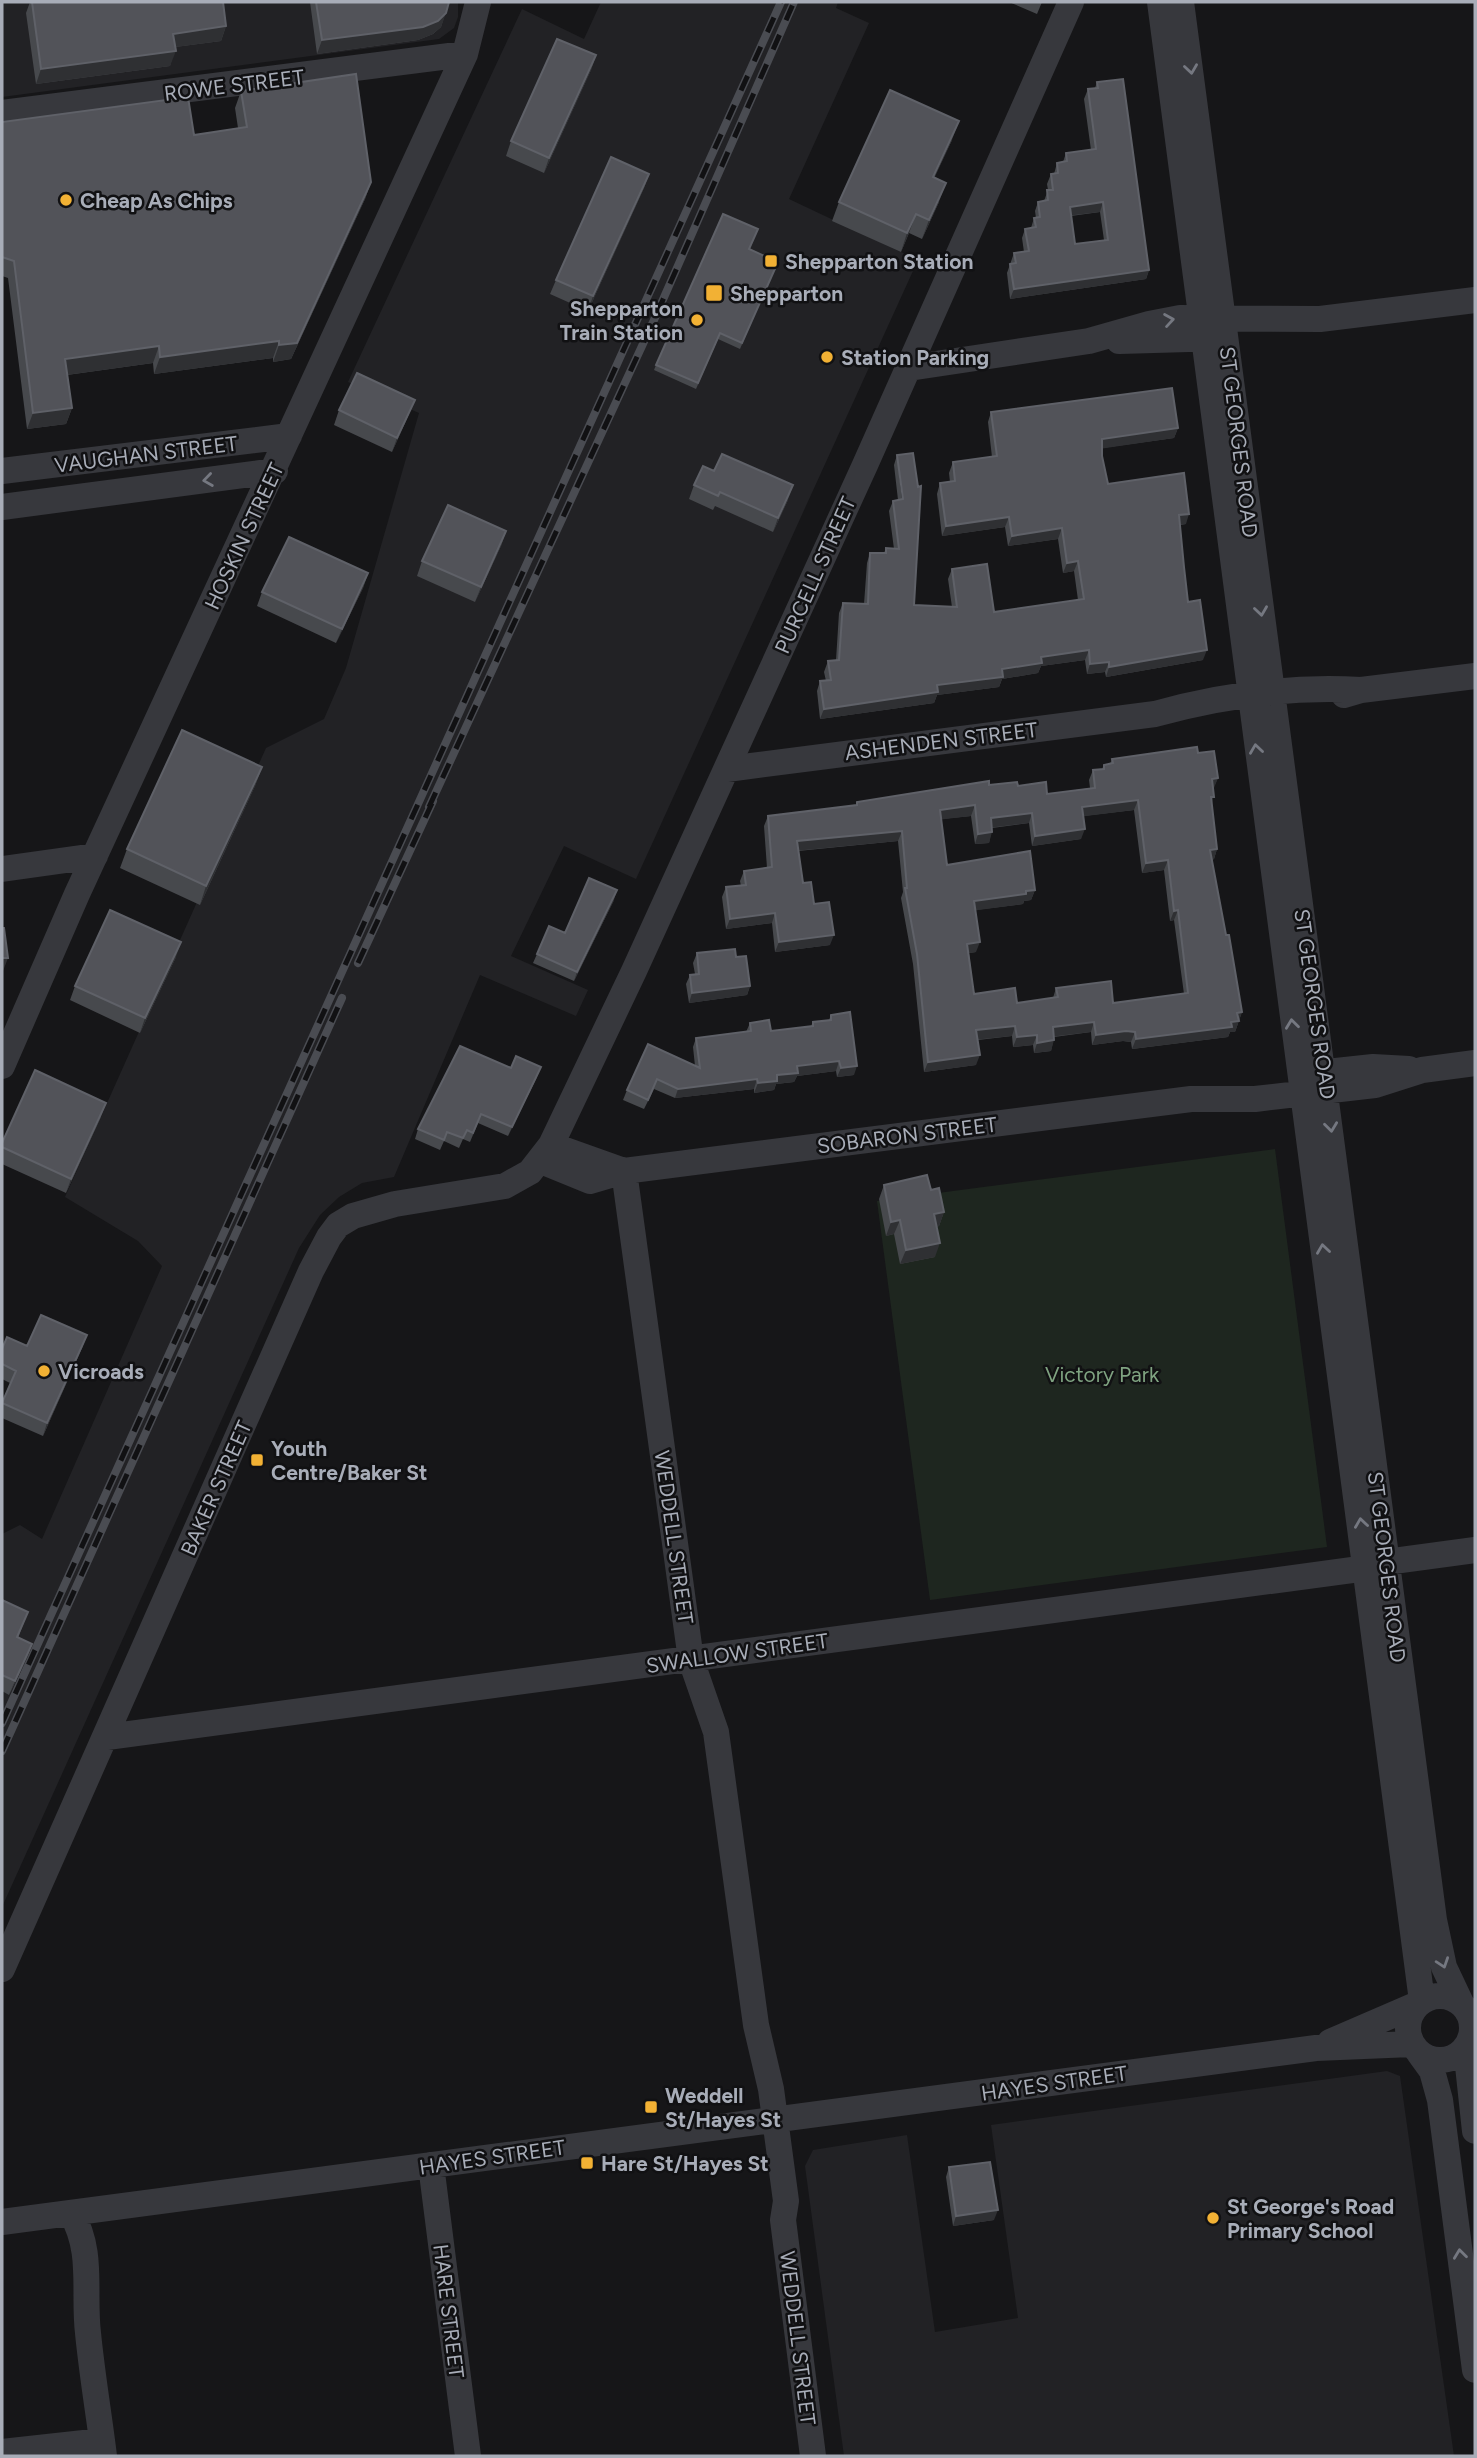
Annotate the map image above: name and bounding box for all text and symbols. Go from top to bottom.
one-way arrow [1183,63,1198,75]
street label: ROWE STREET [162,64,306,106]
place label: Cheap As Chips [80,188,233,213]
marker: Cheap As Chips [58,192,74,208]
place label: Shepparton Station [785,249,973,274]
marker: Shepparton Station [763,253,779,269]
place label: Shepparton [730,281,843,306]
marker: Shepparton [704,283,724,303]
place label: Shepparton Train Station [560,296,683,345]
marker: Shepparton Train Station [689,312,705,328]
one-way arrow [1163,313,1175,328]
place label: Station Parking [841,345,989,370]
street label: ST GEORGES ROAD [1215,345,1263,539]
marker: Station Parking [819,349,835,365]
street label: VAUGHAN STREET [53,430,239,478]
street label: HOSKIN STREET [199,458,289,613]
one-way arrow [202,472,213,487]
street label: PURCELL STREET [769,492,861,657]
one-way arrow [1253,605,1268,617]
street label: ASHENDEN STREET [843,717,1039,765]
one-way arrow [1249,744,1264,755]
street label: ST GEORGES ROAD [1289,907,1341,1101]
one-way arrow [1285,1018,1300,1029]
street label: SOBARON STREET [816,1112,999,1158]
one-way arrow [1324,1122,1339,1133]
one-way arrow [1316,1243,1331,1255]
place label: Vicroads [58,1359,144,1384]
park label: Victory Park [1045,1362,1160,1387]
marker: Vicroads [36,1363,52,1379]
street label: BAKER STREET [175,1416,257,1559]
place label: Youth Centre/Baker St [271,1436,427,1485]
street label: WEDDELL STREET [649,1449,699,1626]
marker: Youth Centre/Baker St [249,1452,265,1468]
street label: ST GEORGES ROAD [1363,1470,1411,1664]
one-way arrow [1353,1517,1368,1529]
street label: SWALLOW STREET [644,1628,830,1678]
one-way arrow [1435,1956,1450,1968]
street label: HAYES STREET [979,2060,1129,2106]
place label: Weddell St/Hayes St [665,2083,781,2132]
marker: Weddell St/Hayes St [643,2099,659,2115]
street label: HAYES STREET [417,2134,567,2180]
place label: Hare St/Hayes St [601,2151,769,2176]
marker: Hare St/Hayes St [579,2155,595,2171]
place label: St George's Road Primary School [1227,2194,1394,2243]
marker: St George's Road Primary School [1205,2210,1221,2226]
street label: HARE STREET [428,2243,470,2380]
one-way arrow [1453,2248,1468,2260]
street label: WEDDELL STREET [775,2250,821,2427]

